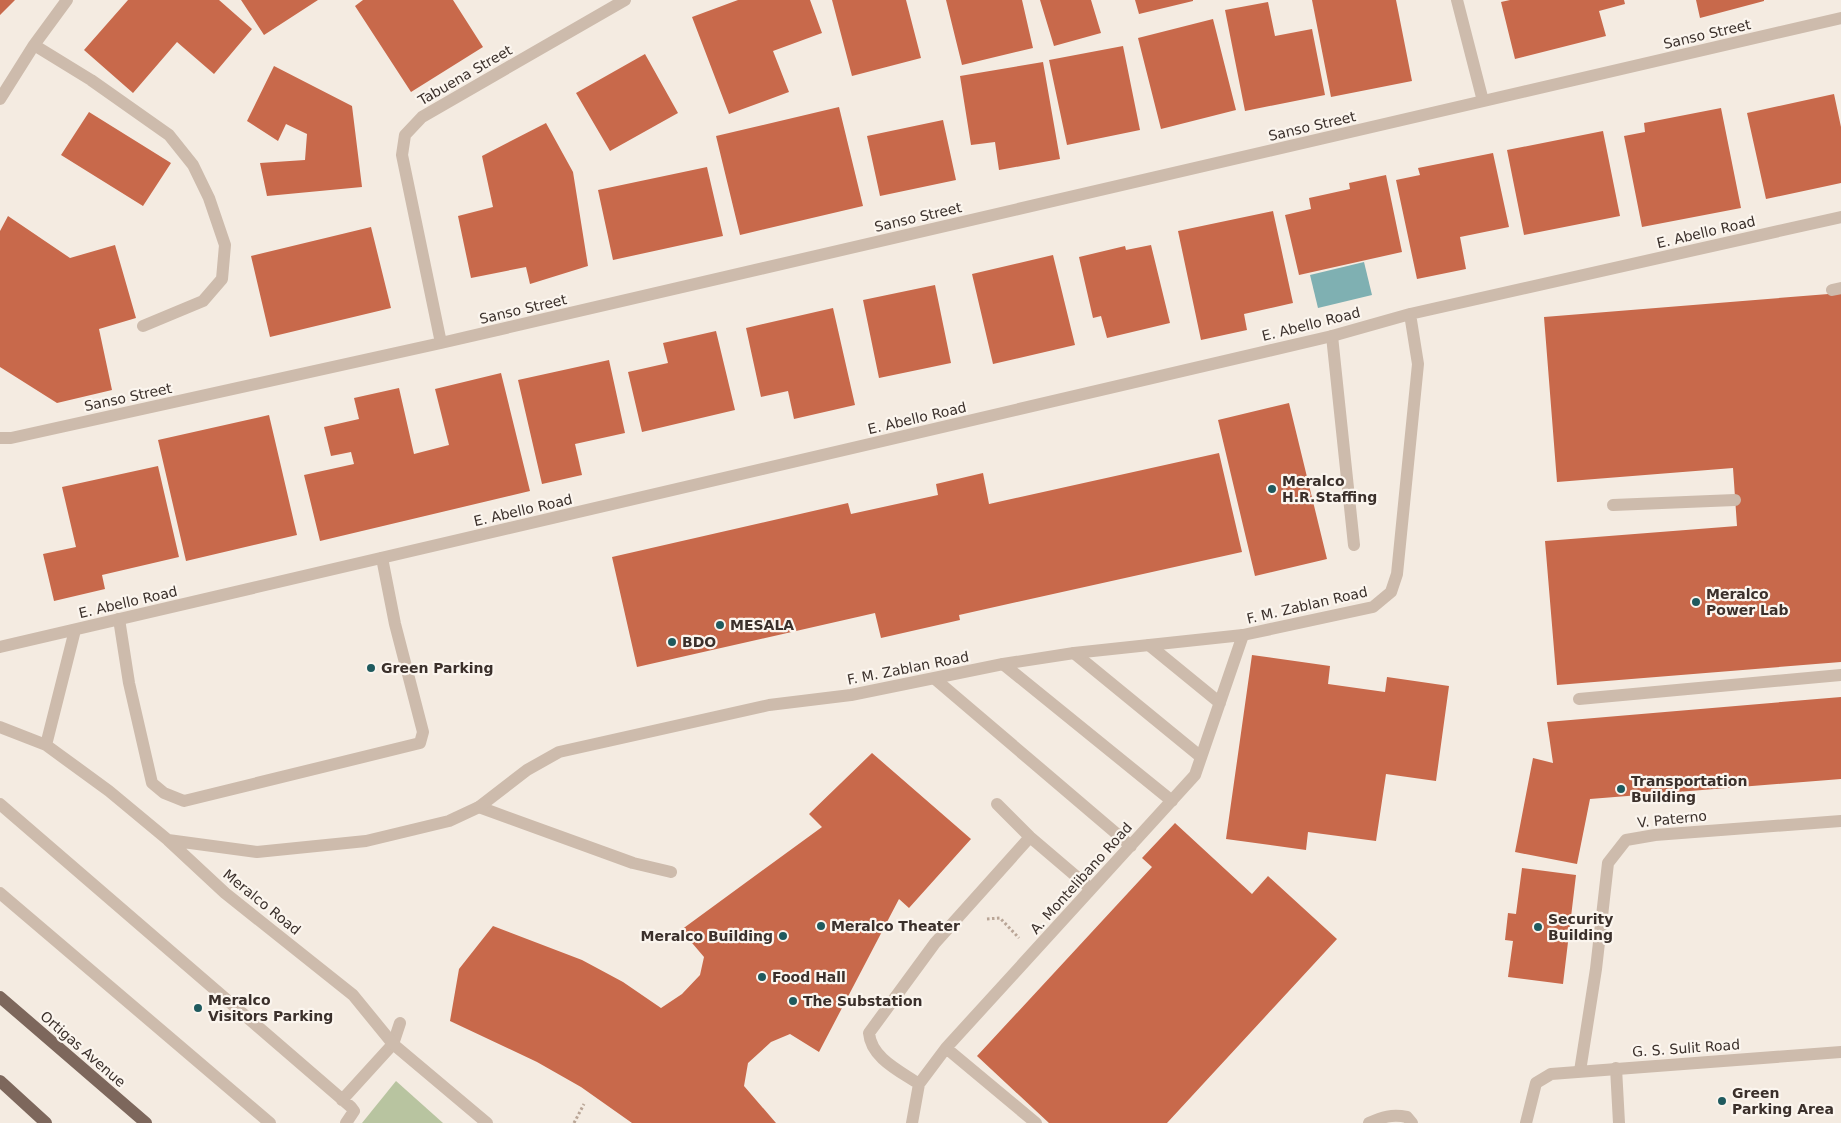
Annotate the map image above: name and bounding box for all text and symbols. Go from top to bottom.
street label: Sanso Street [1662,16,1753,52]
street label: Tabuena Street [414,41,515,109]
street label: Sanso Street [1267,108,1358,144]
street label: Sanso Street [873,199,964,235]
street label: E. Abello Road [1655,213,1757,251]
street label: Sanso Street [478,291,569,327]
street label: E. Abello Road [1260,304,1362,344]
street label: Sanso Street [83,380,174,414]
street label: E. Abello Road [866,399,968,437]
place label: Meralco H.R.Staffing [1282,473,1377,505]
marker: Meralco H.R.Staffing [1266,483,1278,495]
street label: E. Abello Road [472,491,574,529]
street label: E. Abello Road [77,583,179,621]
street label: F. M. Zablan Road [1245,583,1369,627]
place label: Meralco Power Lab [1706,586,1788,618]
marker: Meralco Power Lab [1690,596,1702,608]
place label: MESALA [730,617,794,633]
marker: MESALA [714,619,726,631]
place label: BDO [682,634,716,650]
marker: BDO [666,636,678,648]
street label: F. M. Zablan Road [846,648,970,688]
place label: Green Parking [381,660,494,676]
marker: Green Parking [365,662,377,674]
place label: Transportation Building [1631,773,1747,805]
marker: Transportation Building [1615,783,1627,795]
street label: V. Paterno [1636,807,1708,831]
street label: A. Montelibano Road [1027,819,1135,937]
street label: Meralco Road [220,866,304,938]
place label: Security Building [1548,911,1613,943]
place label: Meralco Theater [831,918,960,934]
marker: Meralco Theater [815,920,827,932]
marker: Security Building [1532,921,1544,933]
place label: Meralco Building [641,928,773,944]
marker: Meralco Building [777,930,789,942]
place label: Food Hall [772,969,846,985]
marker: Food Hall [756,971,768,983]
place label: Meralco Visitors Parking [208,992,333,1024]
place label: The Substation [803,993,923,1009]
marker: The Substation [787,995,799,1007]
marker: Meralco Visitors Parking [192,1002,204,1014]
street label: Ortigas Avenue [37,1008,129,1090]
street label: G. S. Sulit Road [1631,1036,1741,1060]
place label: Green Parking Area [1732,1085,1834,1117]
marker: Green Parking Area [1716,1095,1728,1107]

